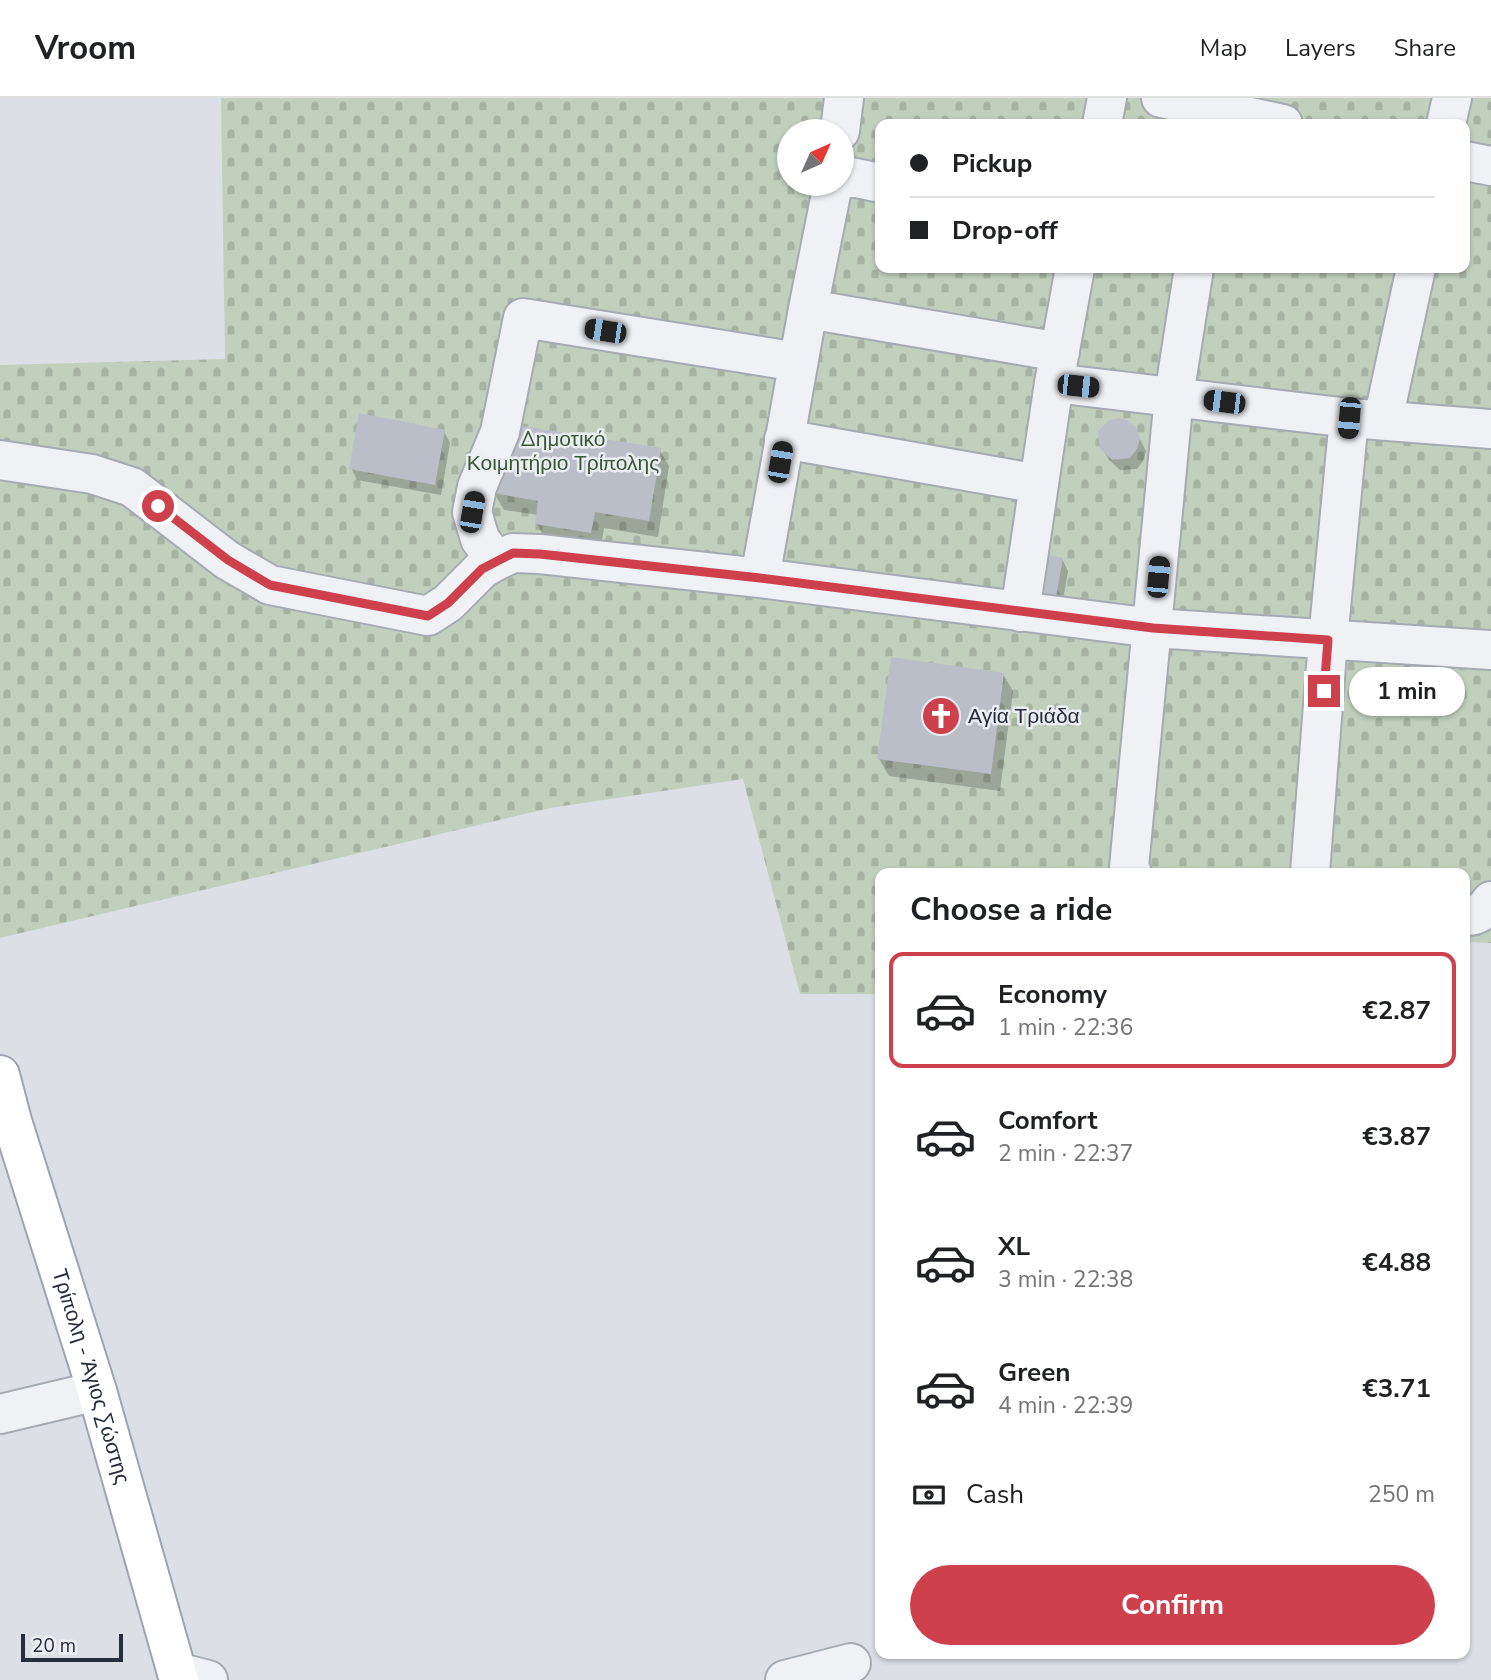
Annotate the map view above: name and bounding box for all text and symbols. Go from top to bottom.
text: Vroom [35,26,136,71]
text: Map [1200,32,1247,64]
text: Layers [1285,32,1356,64]
text: Share [1394,32,1456,64]
north arrow [777,119,854,196]
map controls [777,119,854,196]
text: Pickup [952,146,1032,181]
text: Drop-off [952,213,1058,248]
car [583,317,628,345]
car [1057,373,1100,399]
car [1202,389,1247,415]
car [1337,396,1362,440]
park label: Δημοτικό Κοιμητήριο Τρίπολης [467,425,659,477]
car [767,439,794,485]
car [459,489,486,535]
route start [142,490,174,522]
car [1146,555,1171,599]
callout: 1 min [1348,666,1464,716]
route end [1308,675,1340,707]
text: 1 min [1377,676,1437,707]
church icon: Αγία Τριάδα [920,695,962,737]
place label: Αγία Τριάδα [968,702,1080,730]
text: Choose a ride [910,888,1112,931]
text: Economy [998,977,1107,1012]
icon: car [914,979,977,1042]
text: €2.87 [1362,993,1431,1028]
text: 1 min · 22:36 [998,1012,1133,1043]
text: Comfort [998,1103,1098,1138]
icon: car [914,1105,977,1168]
text: €3.87 [1362,1119,1431,1154]
text: 2 min · 22:37 [998,1138,1133,1169]
text: XL [998,1229,1030,1264]
icon: car [914,1231,977,1294]
text: €4.88 [1362,1245,1431,1280]
text: 3 min · 22:38 [998,1264,1133,1295]
street label: Τρίπολη - Άγιος Σώστης [45,1266,137,1487]
text: Green [998,1355,1071,1390]
icon: car [914,1357,977,1420]
text: €3.71 [1362,1371,1431,1406]
text: 4 min · 22:39 [998,1390,1133,1421]
icon: cash [910,1476,948,1514]
text: Cash [966,1477,1024,1512]
text: 250 m [1368,1479,1435,1510]
button: Confirm [910,1565,1435,1645]
scale bar [21,1631,122,1663]
text: 20 m [32,1633,76,1659]

